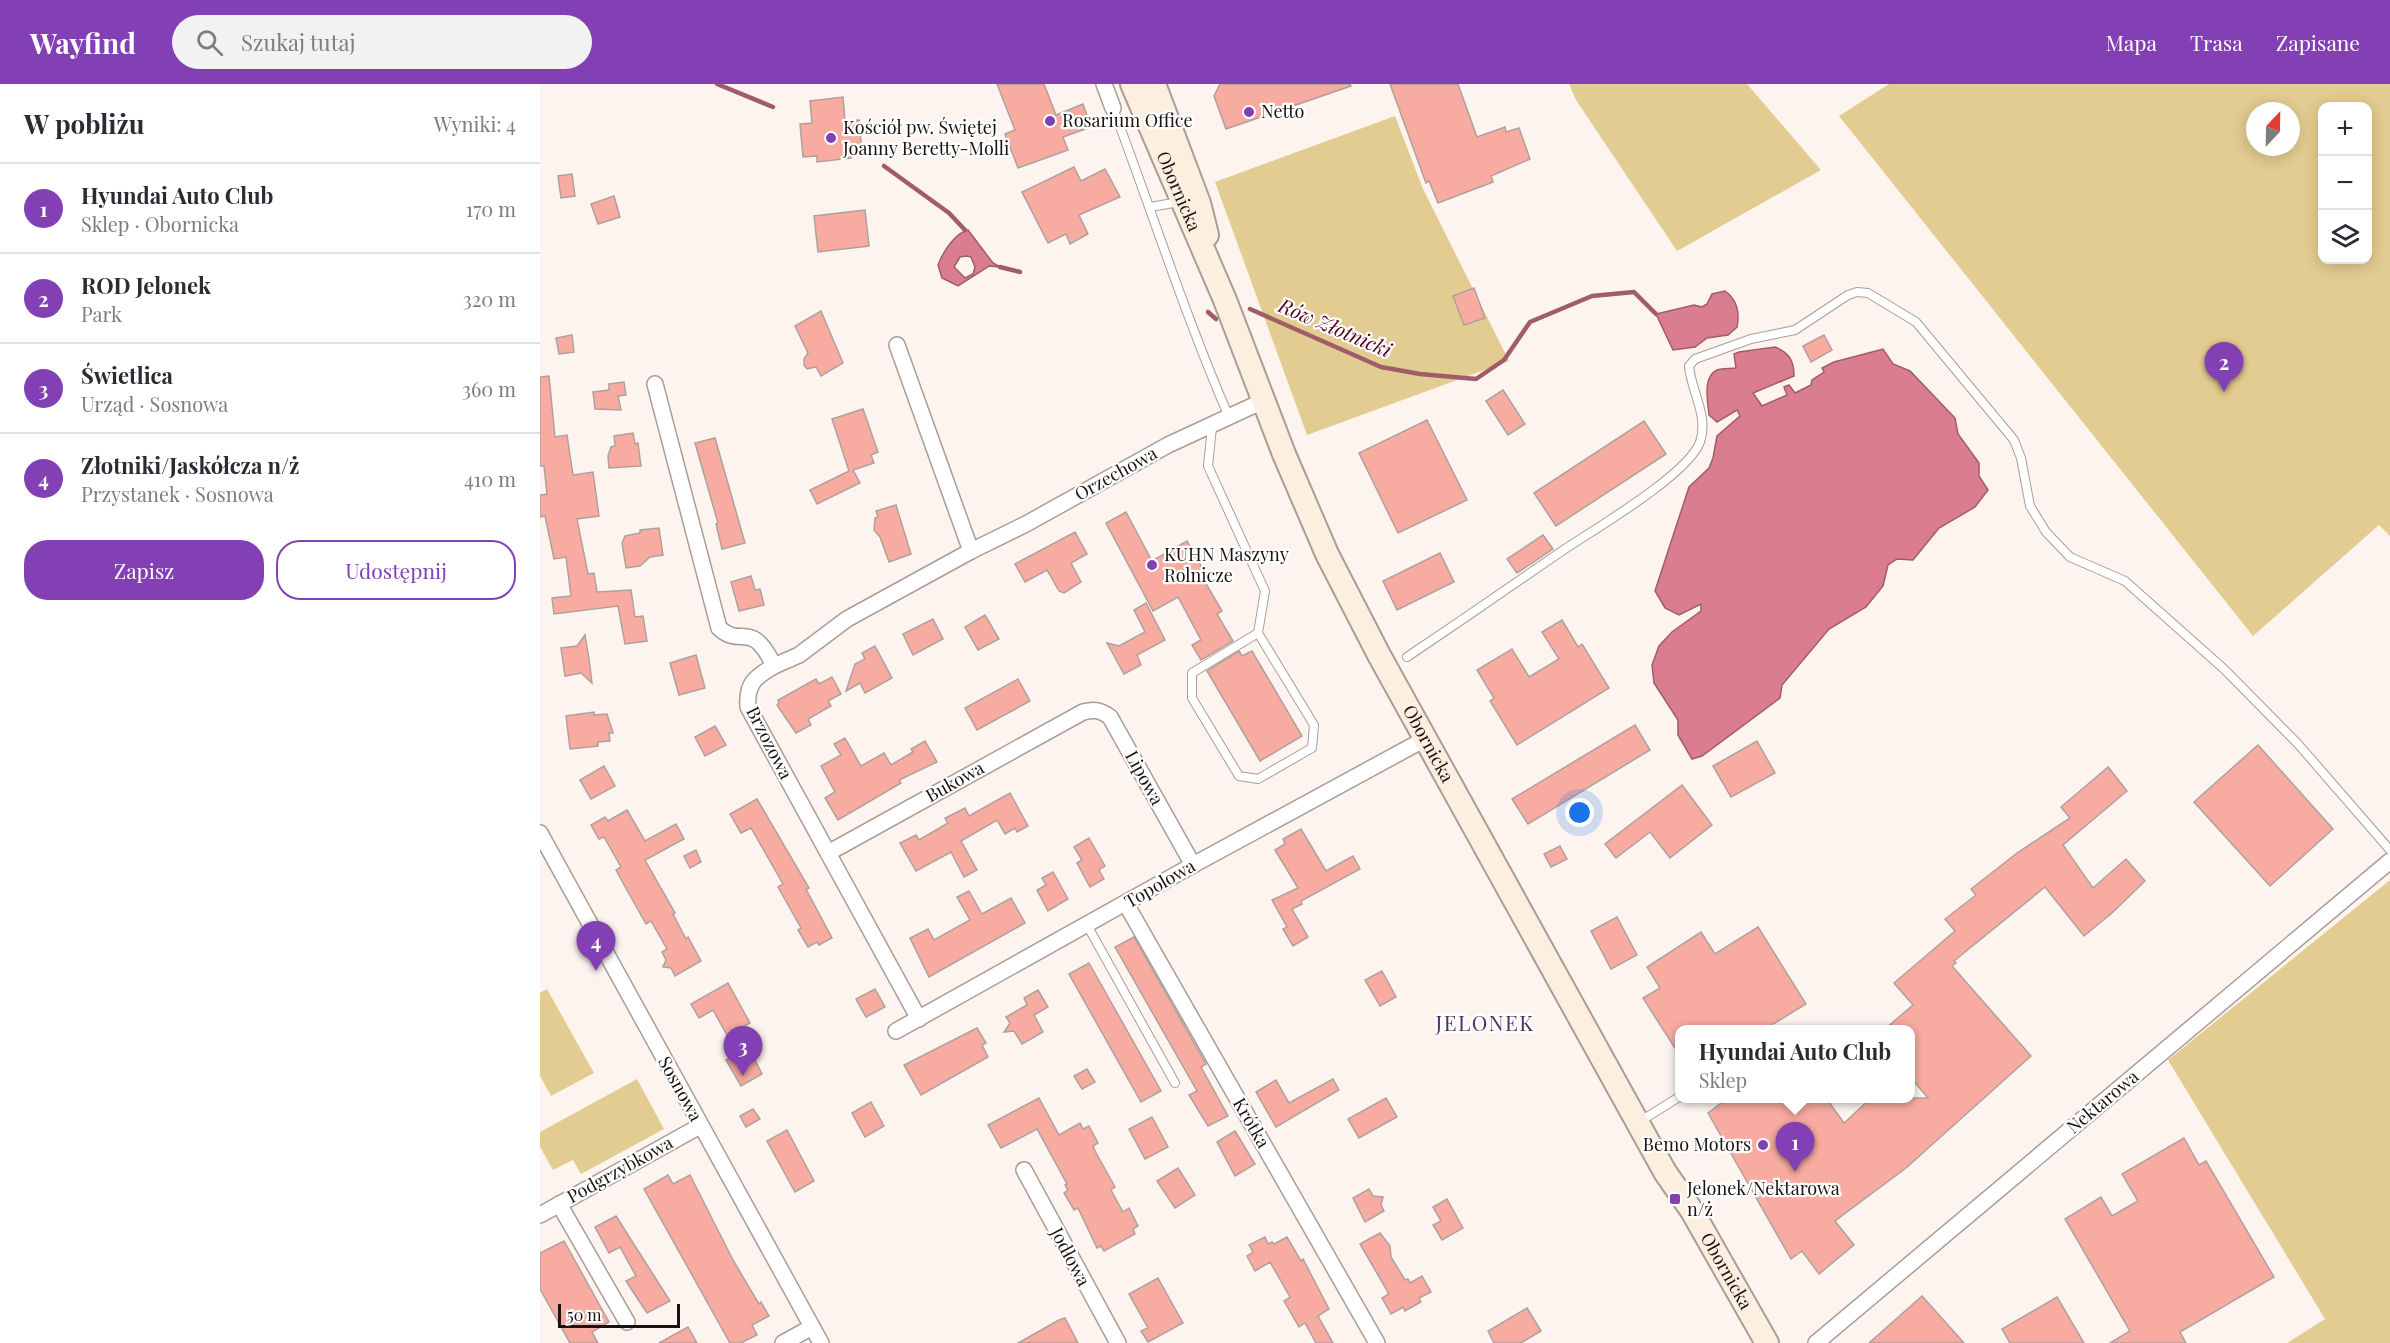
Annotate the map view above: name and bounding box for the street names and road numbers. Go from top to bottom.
street label: Obornicka [1151,147,1207,235]
street label: Orzechowa [1070,441,1161,506]
street label: Obornicka [1398,700,1460,786]
street label: Brzozowa [741,702,798,783]
street label: Lipowa [1120,746,1170,809]
street label: Bukowa [921,755,988,807]
street label: Topolowa [1120,853,1199,913]
street label: Sosnowa [653,1052,709,1125]
street label: Nektarowa [2061,1064,2143,1138]
street label: Krótka [1228,1093,1276,1152]
street label: Podgrzybkowa [562,1130,677,1208]
street label: Jodłowa [1045,1222,1096,1290]
street label: Obornicka [1696,1228,1758,1314]

